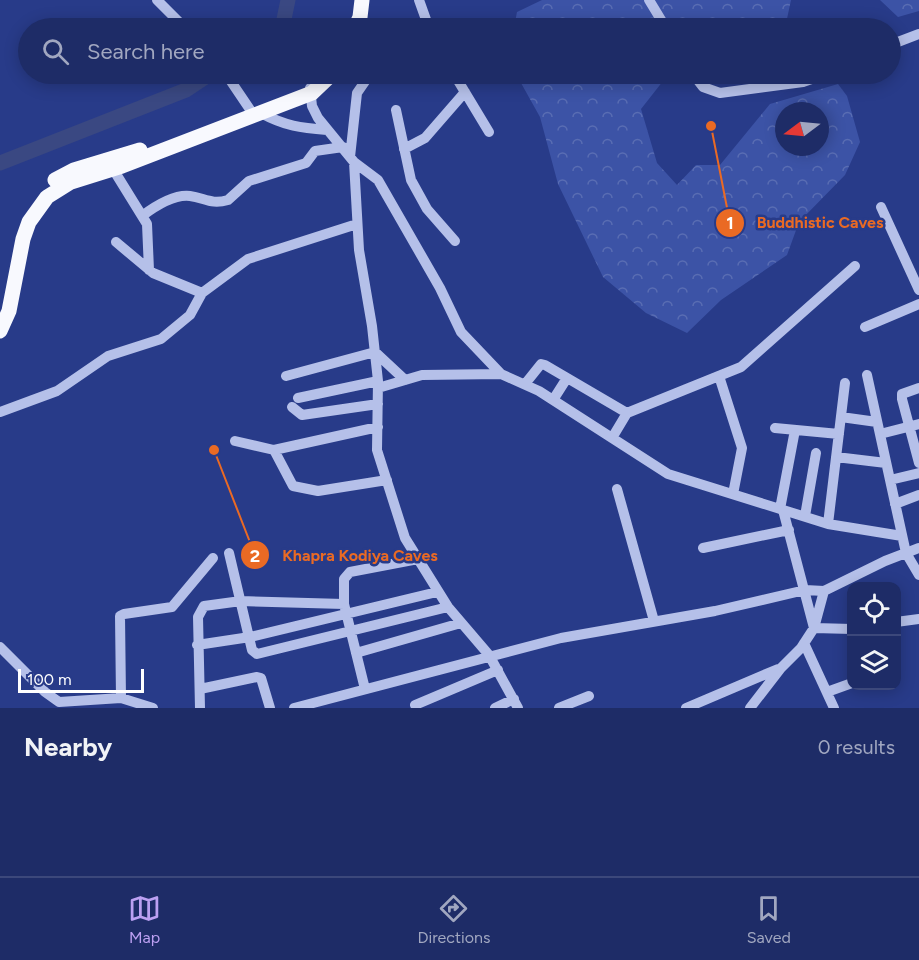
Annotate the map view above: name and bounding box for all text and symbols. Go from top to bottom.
search box [18,18,901,84]
icon: search [39,35,72,68]
text: Search here [87,38,205,65]
north arrow [775,102,829,156]
callout: Buddhistic Caves [715,206,895,240]
text: 1 [726,212,734,234]
text: Buddhistic Caves [757,213,884,232]
callout: Khapra Kodiya Caves [240,538,450,572]
text: 2 [250,545,260,567]
text: Khapra Kodiya Caves [282,546,438,565]
map controls [847,582,901,690]
button: locate [847,582,901,636]
button: layers [847,636,901,690]
scale bar [18,666,144,694]
text: 100 m [27,670,72,689]
text: Nearby [24,731,112,763]
text: 0 results [818,735,895,759]
tab: Map [128,892,161,947]
tab: Directions [417,892,490,947]
tab: Saved [747,892,791,947]

